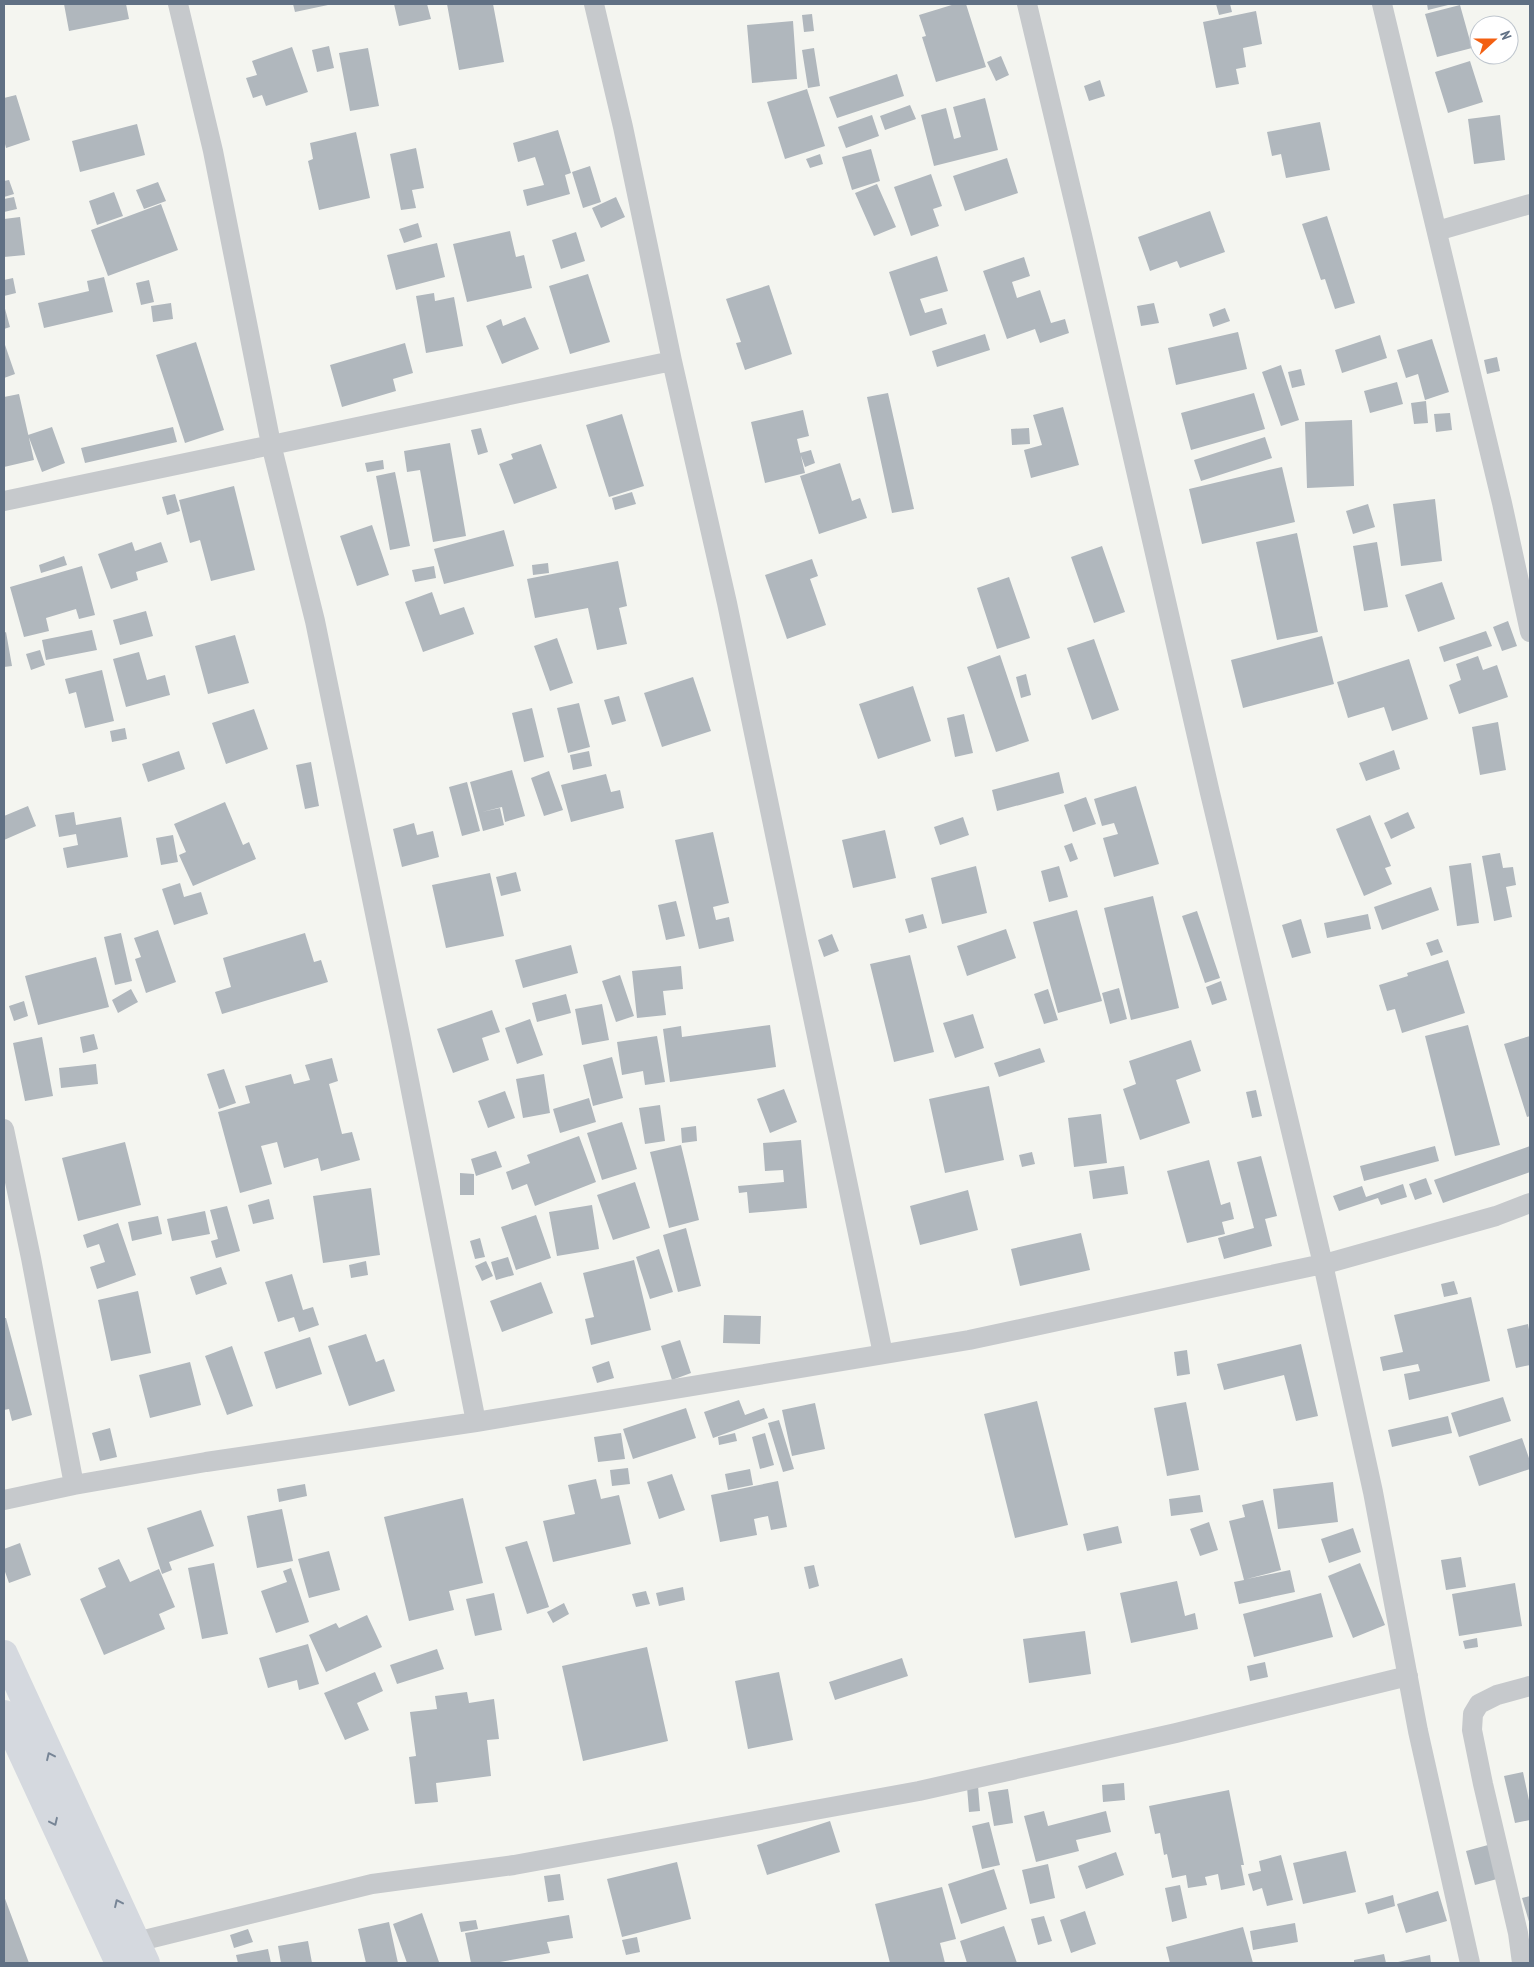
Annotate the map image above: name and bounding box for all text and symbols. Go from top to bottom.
north arrow [1469,15,1519,65]
text: N [1496,29,1516,42]
one-way arrow [47,1752,57,1761]
one-way arrow [47,1817,58,1826]
one-way arrow [114,1899,125,1908]

